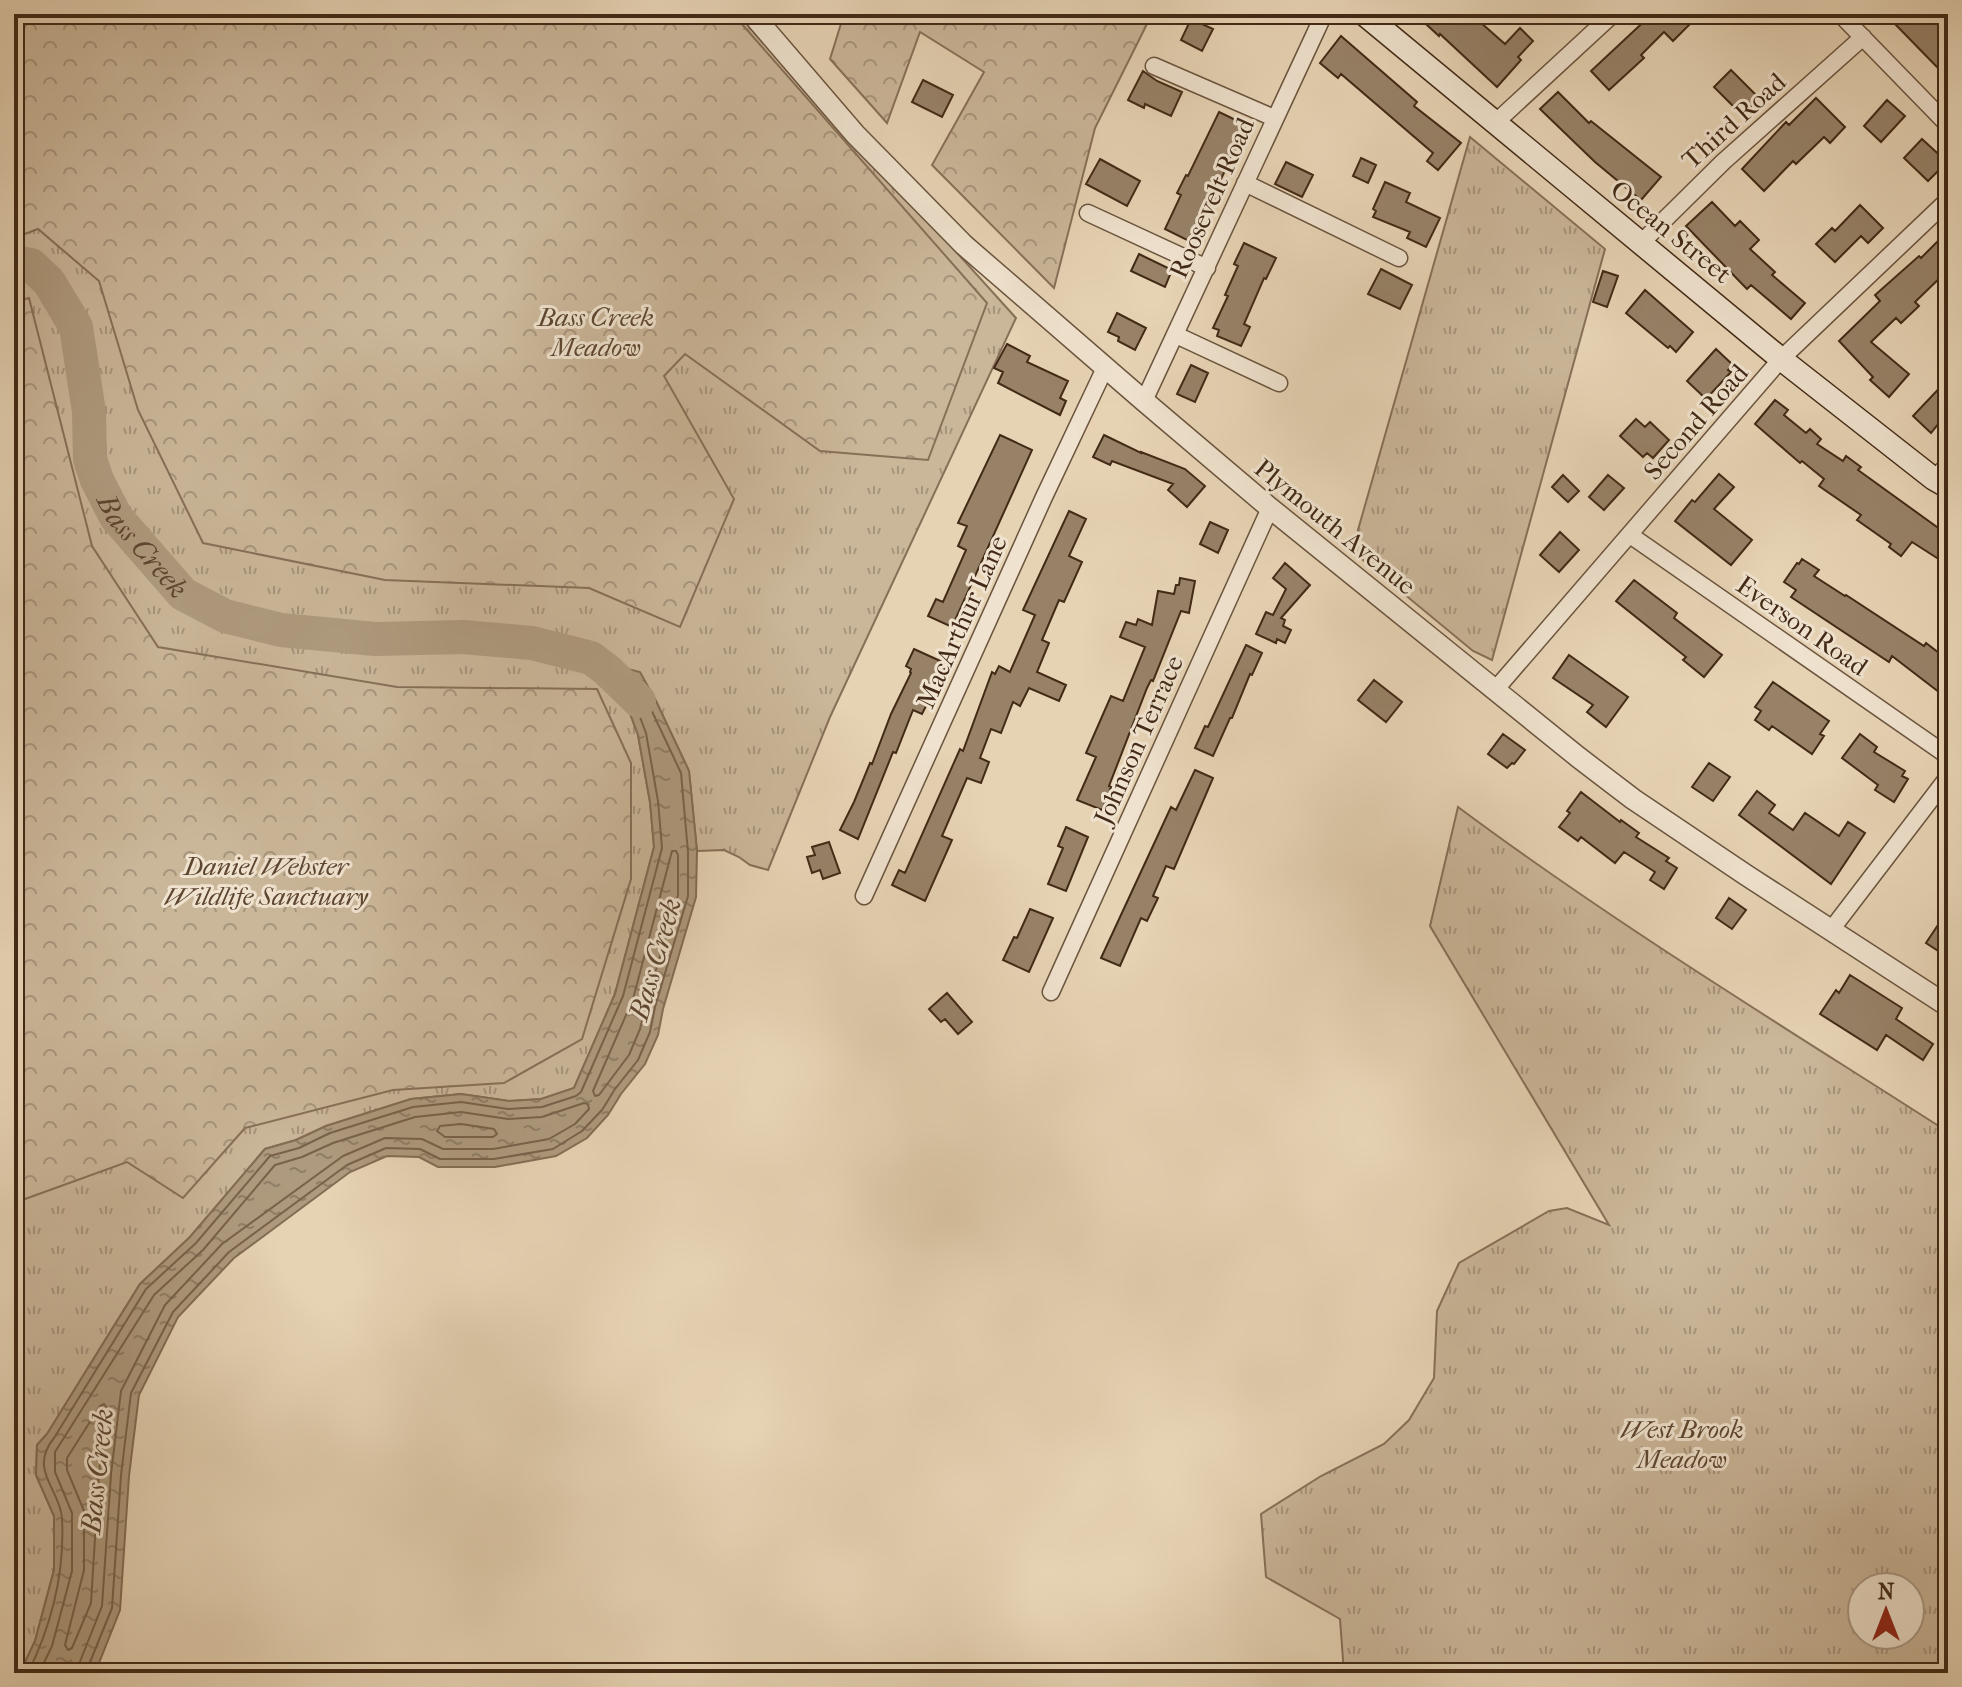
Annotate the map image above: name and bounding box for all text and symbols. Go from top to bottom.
street label: Third Road [1676,66,1793,176]
street label: Roosevelt Road [1163,112,1262,283]
street label: Ocean Street [1604,174,1738,291]
park label: Bass Creek Meadow [536,302,654,363]
street label: Second Road [1637,357,1755,486]
street label: Plymouth Avenue [1248,452,1422,602]
water label: Bass Creek [89,486,195,604]
street label: MacArthur Lane [910,531,1014,713]
street label: Everson Road [1730,569,1874,683]
street label: Johnson Terrace [1087,650,1190,831]
park label: Daniel Webster Wildlife Sanctuary [164,851,369,912]
water label: Bass Creek [621,894,688,1026]
water label: Bass Creek [74,1407,120,1537]
park label: West Brook Meadow [1620,1414,1744,1475]
north arrow [1846,1571,1926,1651]
text: N [1878,1579,1895,1605]

